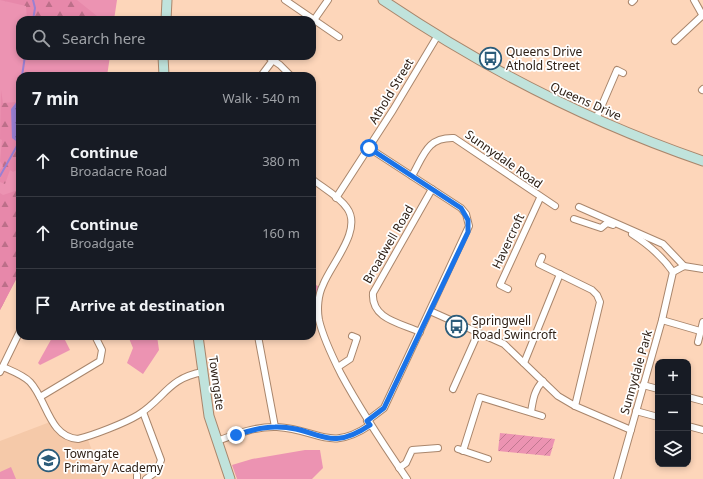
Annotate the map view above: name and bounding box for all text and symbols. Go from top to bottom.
search box [16,16,316,60]
icon: search [30,27,52,49]
text: Search here [62,28,145,48]
place label: Queens Drive Athold Street [506,43,583,74]
bus stop icon: Queens Drive Athold Street [478,45,504,71]
street label: Athold Street [365,54,418,127]
street label: Queens Drive [548,78,625,124]
text: 7 min [32,87,79,110]
text: Walk · 540 m [222,89,300,107]
street label: Sunnydale Road [462,126,546,192]
route start [360,139,378,157]
text: Continue [70,142,138,162]
icon: ahead [32,150,54,172]
text: 380 m [262,152,300,170]
text: Broadacre Road [70,162,167,180]
street label: Broadwell Road [359,202,417,286]
street label: Havercroft [488,210,529,272]
text: Continue [70,214,138,234]
icon: ahead [32,222,54,244]
text: 160 m [262,224,300,242]
text: Broadgate [70,234,134,252]
icon: arrive [32,294,54,316]
text: Arrive at destination [70,295,225,315]
place label: Springwell Road Swincroft [472,312,557,343]
bus stop icon: Springwell Road Swincroft [443,314,469,340]
street label: Sunnydale Park [616,327,656,416]
street label: Towngate [205,355,229,412]
map controls [655,359,691,467]
button: + [655,359,691,395]
button: − [655,395,691,431]
route end [227,426,245,444]
button: layers [655,431,691,467]
place label: Towngate Primary Academy [64,445,164,476]
school or university icon: Towngate Primary Academy [35,447,61,473]

